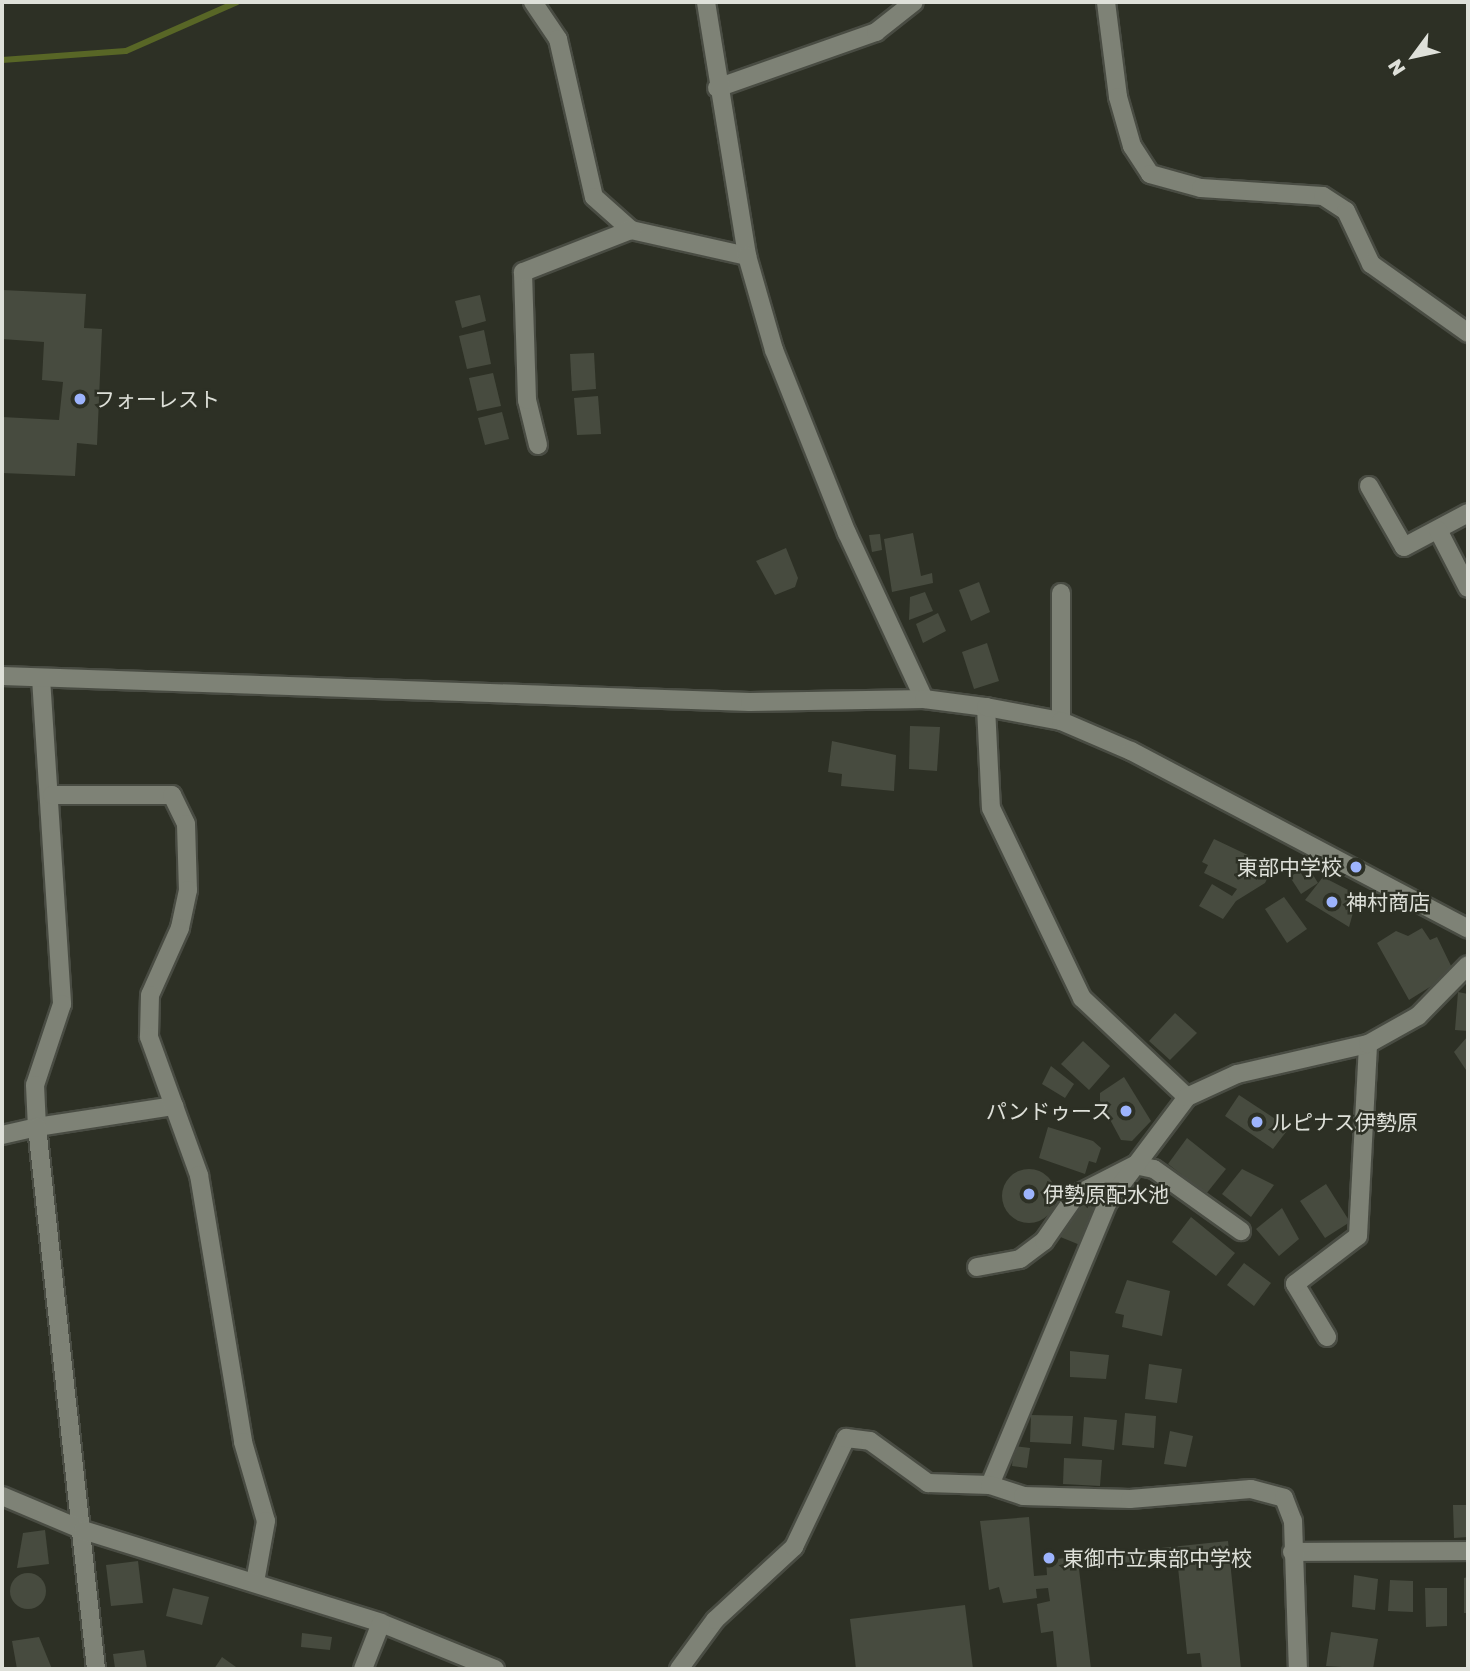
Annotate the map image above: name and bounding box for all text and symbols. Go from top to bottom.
north arrow [1379,21,1449,91]
text: N [1382,55,1410,80]
place label: フォーレスト [94,386,220,412]
marker: フォーレスト [72,391,88,407]
place label: 東部中学校 [1237,854,1342,880]
marker: 東部中学校 [1348,859,1364,875]
place label: 神村商店 [1346,889,1430,915]
marker: 神村商店 [1324,894,1340,910]
place label: パンドゥース [986,1098,1112,1124]
marker: パンドゥース [1118,1103,1134,1119]
place label: ルピナス伊勢原 [1271,1109,1418,1135]
marker: ルピナス伊勢原 [1249,1114,1265,1130]
place label: 伊勢原配水池 [1043,1181,1169,1207]
marker: 伊勢原配水池 [1021,1186,1037,1202]
place label: 東御市立東部中学校 [1063,1545,1252,1571]
marker: 東御市立東部中学校 [1041,1550,1057,1566]

